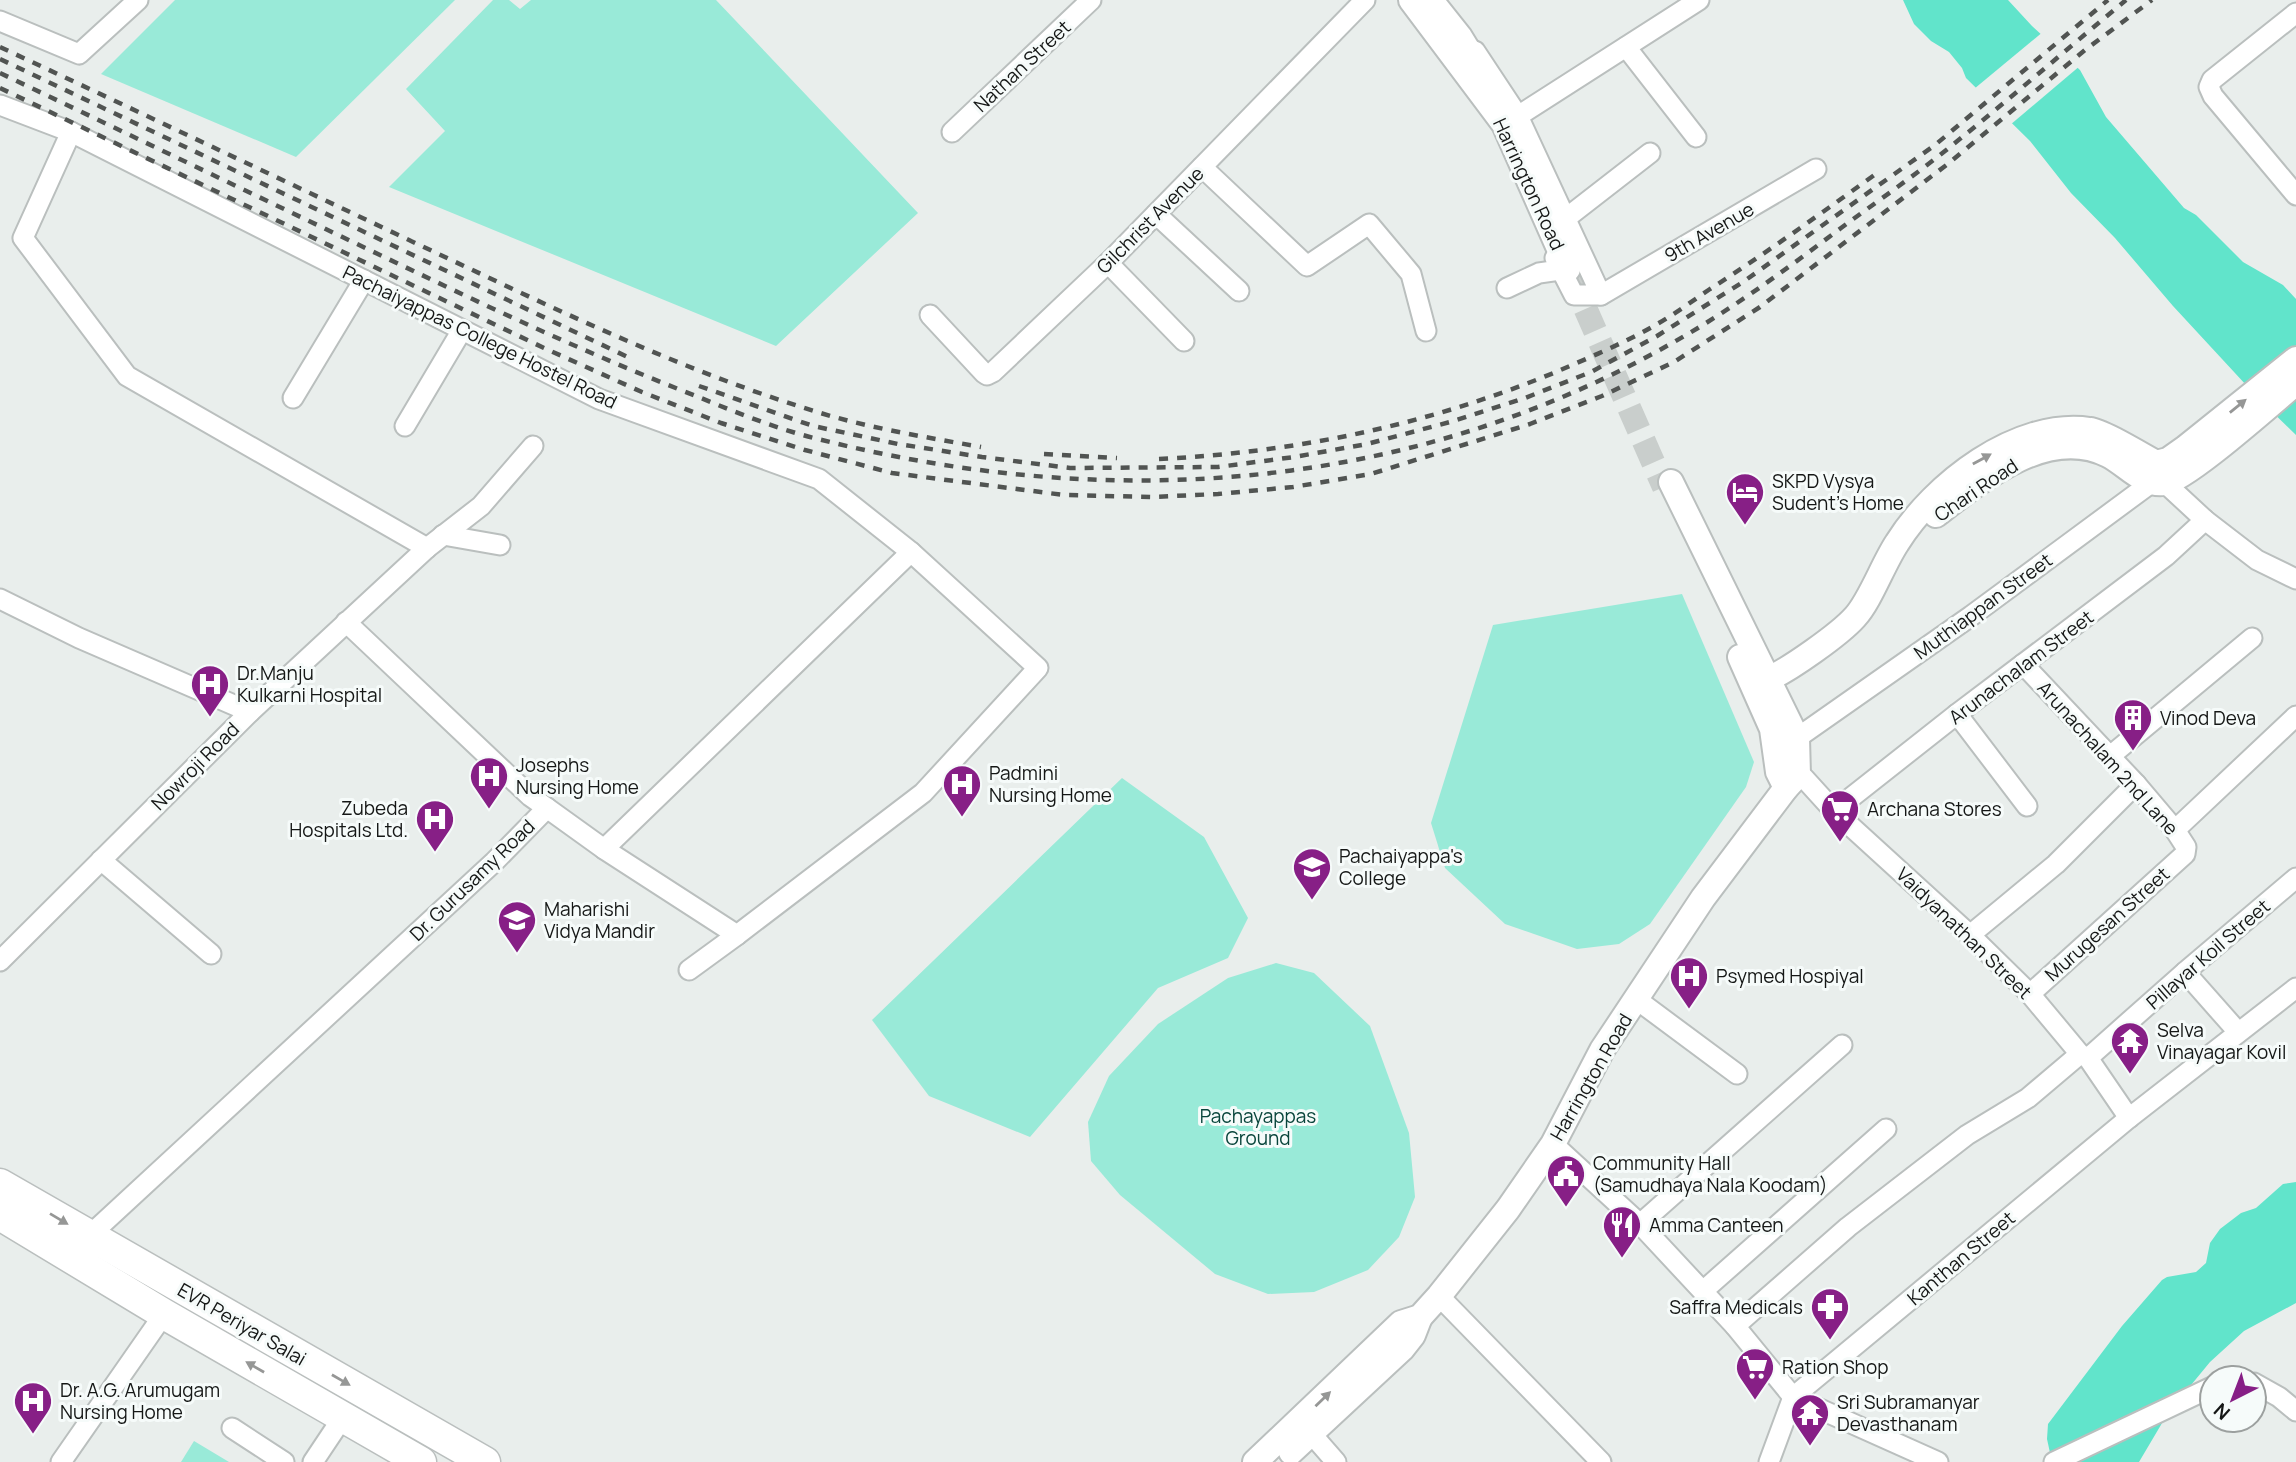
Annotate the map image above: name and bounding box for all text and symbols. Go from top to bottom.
street label: Nathan Street [968,14,1076,118]
street label: Harrington Road [1487,114,1571,254]
street label: Gilchrist Avenue [1091,161,1209,279]
street label: 9th Avenue [1659,196,1759,268]
street label: Pachaiyappas College Hostel Road [339,259,621,415]
one-way arrow [2229,398,2247,413]
street label: Chari Road [1929,453,2023,527]
one-way arrow [1973,453,1992,465]
place label: SKPD Vysya Sudent's Home [1772,468,1904,516]
hotel icon: SKPD Vysya Sudent's Home [1724,471,1766,526]
street label: Muthiappan Street [1909,547,2057,665]
street label: Arunachalam Street [1943,604,2099,730]
place label: Dr.Manju Kulkarni Hospital [237,660,382,708]
hospital icon: Dr.Manju Kulkarni Hospital [189,663,231,718]
street label: Arunachalam 2nd Lane [2032,675,2184,841]
building icon: Vinod Deva [2112,697,2154,752]
place label: Vinod Deva [2160,705,2256,731]
street label: Nowroji Road [145,716,245,816]
place label: Josephs Nursing Home [516,752,639,800]
hospital icon: Josephs Nursing Home [468,755,510,810]
place label: Padmini Nursing Home [989,760,1112,808]
hospital icon: Padmini Nursing Home [941,763,983,818]
supermarket icon: Archana Stores [1819,788,1861,843]
place label: Zubeda Hospitals Ltd. [289,795,408,843]
place label: Archana Stores [1867,796,2002,822]
hospital icon: Zubeda Hospitals Ltd. [414,798,456,853]
street label: Dr. Gurusamy Road [404,813,540,947]
place label: Pachaiyappa's College [1339,843,1463,891]
school or university icon: Pachaiyappa's College [1291,846,1333,901]
street label: Vaidyanathan Street [1890,861,2038,1005]
street label: Murugesan Street [2039,861,2175,987]
street label: Pillayar Koil Street [2141,893,2275,1015]
place label: Maharishi Vidya Mandir [544,896,655,944]
school or university icon: Maharishi Vidya Mandir [496,899,538,954]
hospital icon: Psymed Hospiyal [1668,955,1710,1010]
place label: Psymed Hospiyal [1716,963,1864,989]
street label: Harrington Road [1544,1009,1638,1145]
place label: Selva Vinayagar Kovil [2157,1017,2286,1065]
temple icon: Selva Vinayagar Kovil [2109,1020,2151,1075]
park label: Pachayappas Ground [1200,1103,1316,1151]
place label: Community Hall (Samudhaya Nala Koodam) [1593,1150,1828,1198]
public building icon: Community Hall (Samudhaya Nala Koodam) [1545,1153,1587,1208]
restaurant icon: Amma Canteen [1601,1204,1643,1259]
street label: Kanthan Street [1902,1205,2020,1311]
place label: Amma Canteen [1649,1212,1784,1238]
one-way arrow [49,1213,68,1225]
street label: EVR Periyar Salai [173,1277,311,1371]
pharmacy icon: Saffra Medicals [1809,1286,1851,1341]
place label: Saffra Medicals [1669,1294,1803,1320]
supermarket icon: Ration Shop [1734,1346,1776,1401]
place label: Ration Shop [1782,1354,1888,1380]
one-way arrow [246,1361,265,1373]
north arrow [2198,1364,2268,1434]
one-way arrow [332,1374,351,1387]
place label: Dr. A.G. Arumugam Nursing Home [60,1377,220,1425]
hospital icon: Dr. A.G. Arumugam Nursing Home [12,1380,54,1435]
place label: Sri Subramanyar Devasthanam [1837,1389,1980,1437]
one-way arrow [1314,1391,1331,1407]
temple icon: Sri Subramanyar Devasthanam [1789,1392,1831,1447]
text: N [2208,1397,2235,1426]

